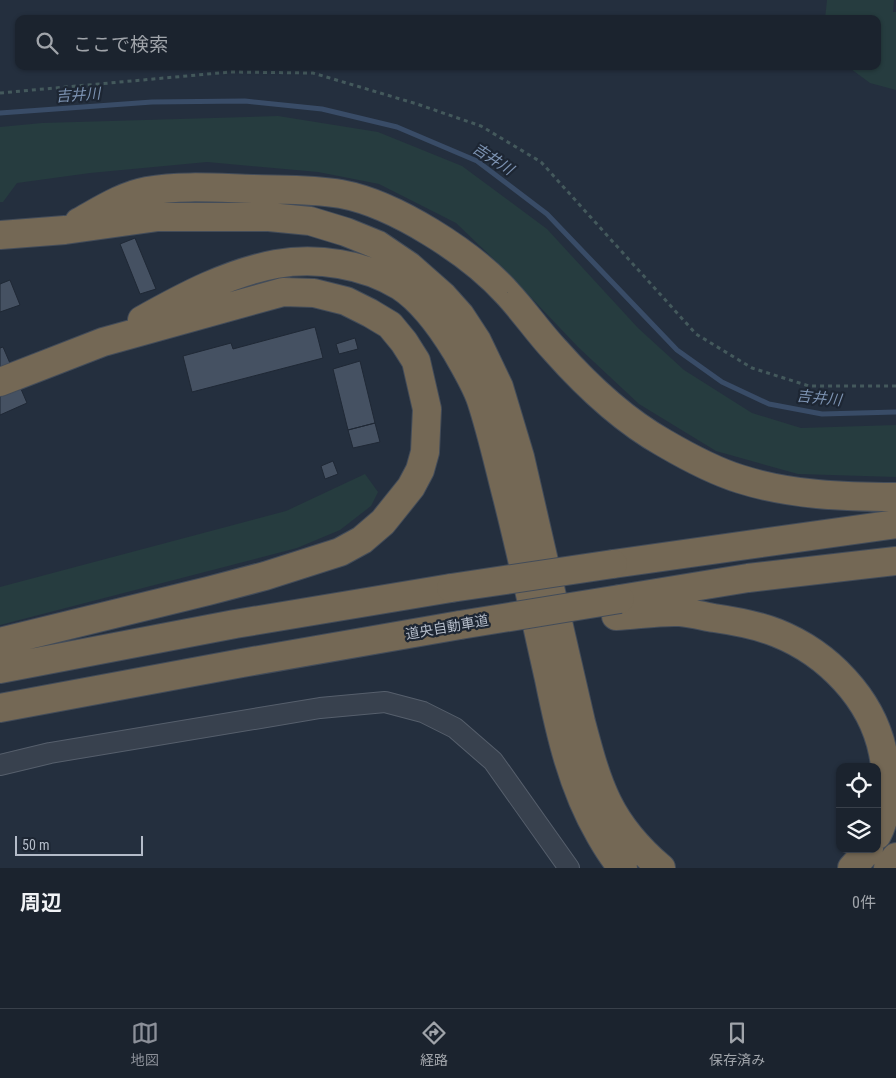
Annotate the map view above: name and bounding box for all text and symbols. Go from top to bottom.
search box [15,15,881,70]
icon: search [33,29,61,57]
text: ここで検索 [73,33,168,56]
water label: 吉井川 [55,84,103,106]
water label: 吉井川 [469,139,518,180]
water label: 吉井川 [796,387,844,410]
street label: 道央自動車道 [404,612,490,642]
map controls [836,763,881,853]
button: locate [836,763,881,808]
button: layers [836,808,881,853]
scale bar [15,833,142,856]
text: 50 m [22,837,50,853]
text: 周辺 [20,891,62,915]
text: 0件 [852,893,876,912]
tab: 地図 [131,1019,159,1069]
tab: 経路 [420,1019,448,1069]
tab: 保存済み [709,1019,765,1069]

